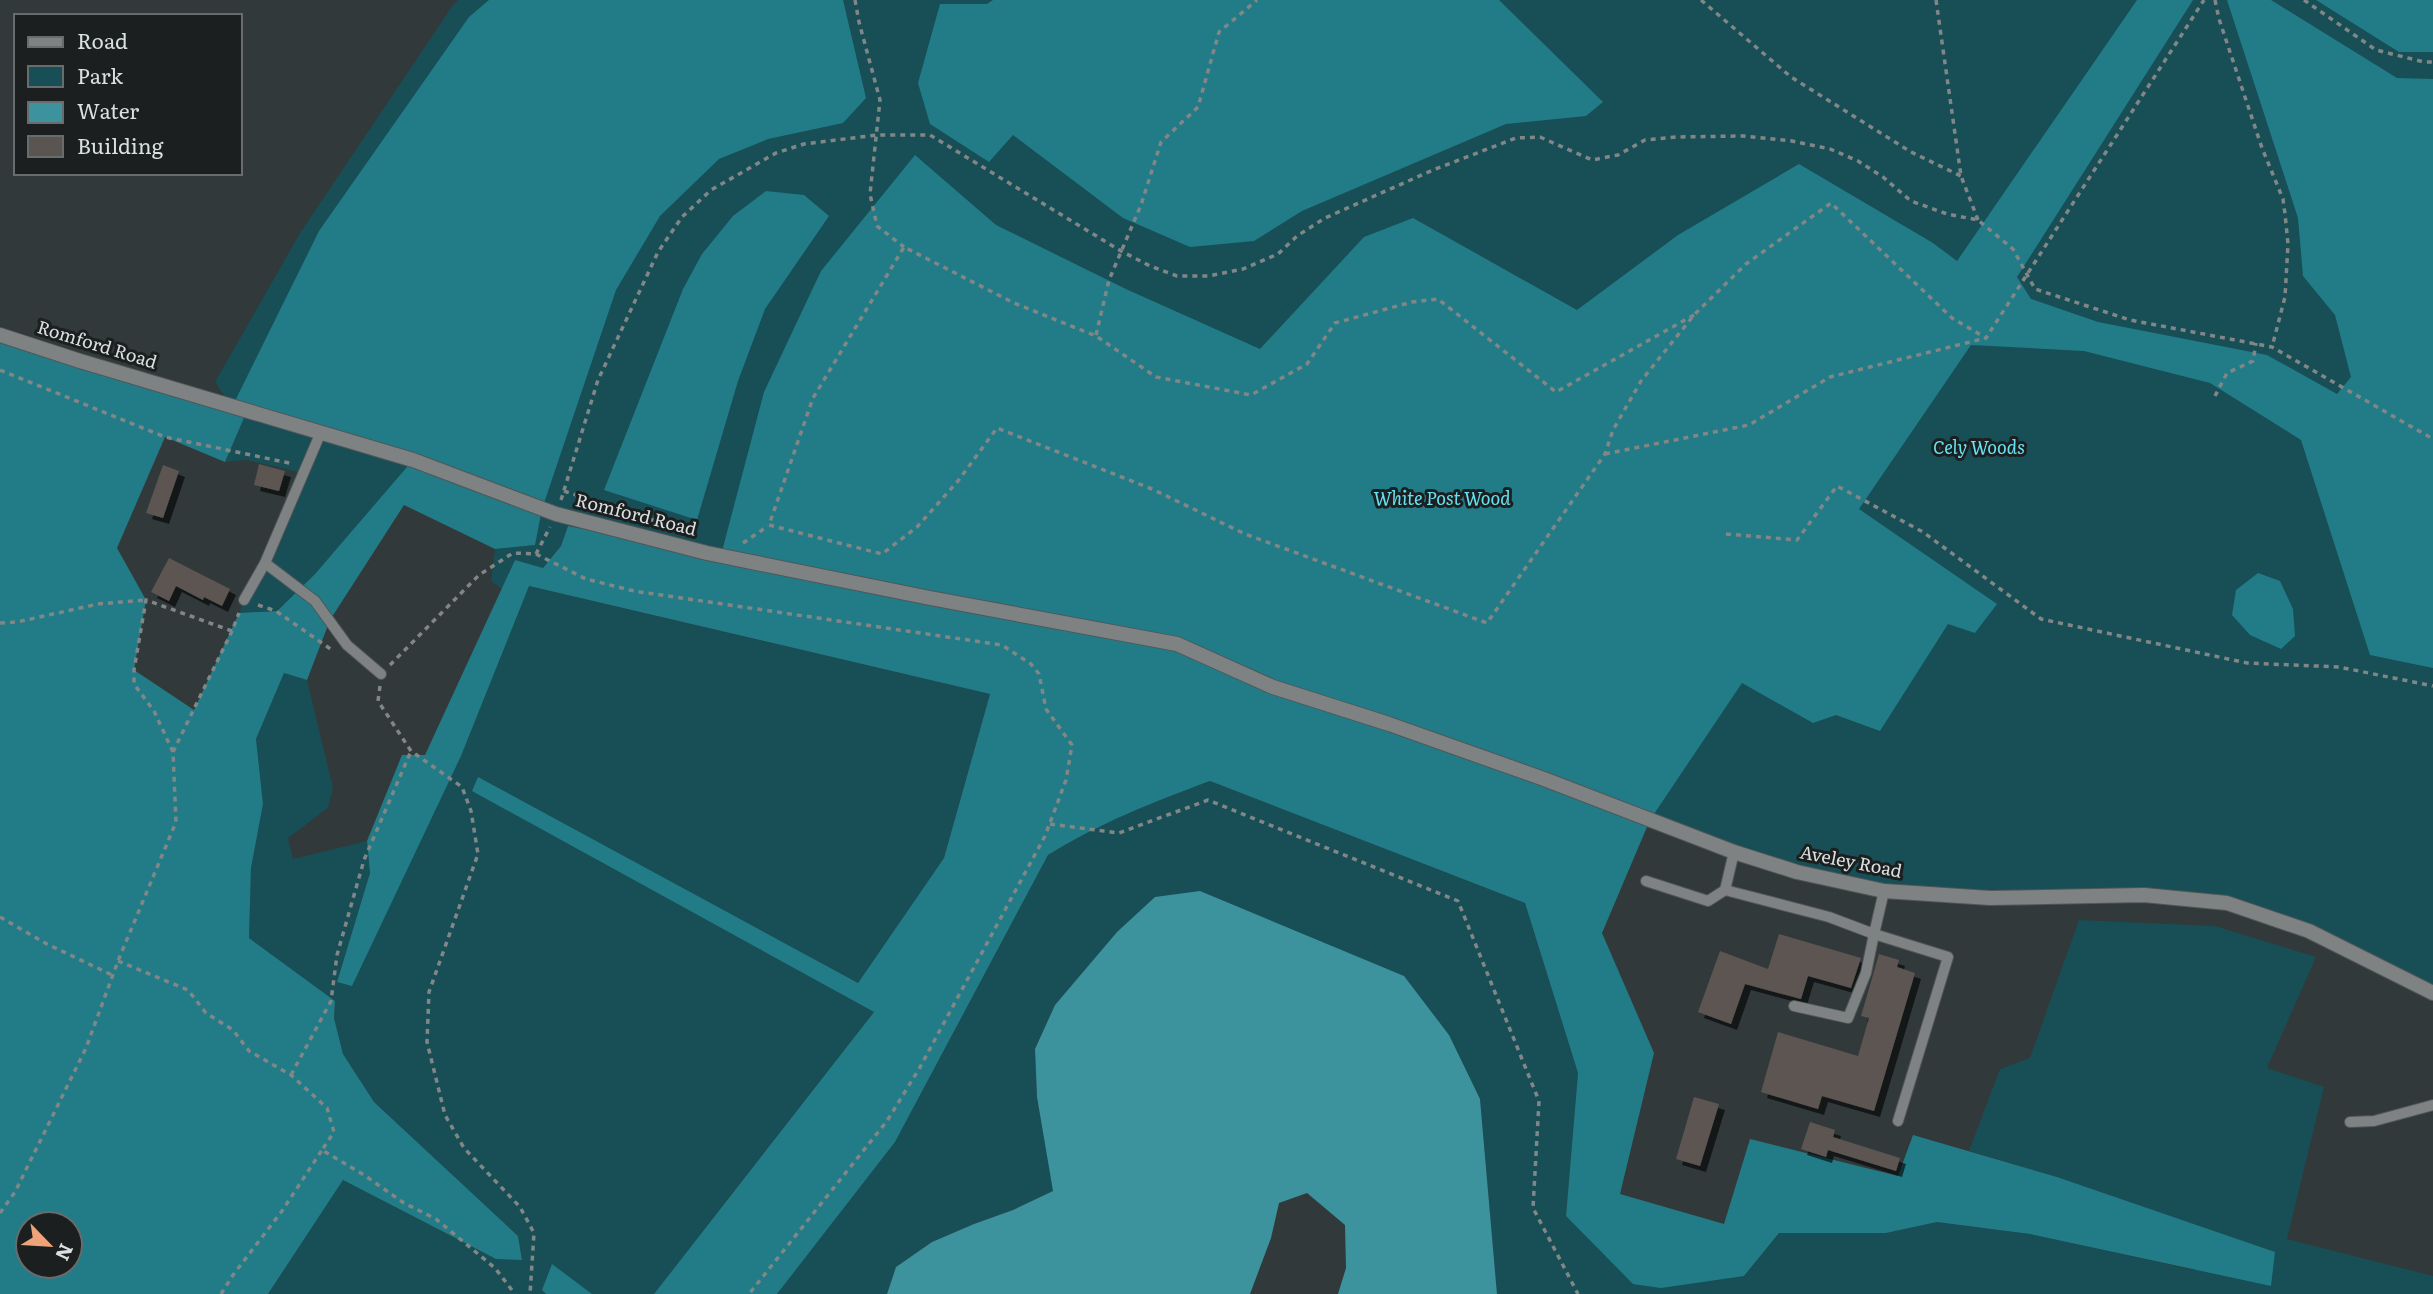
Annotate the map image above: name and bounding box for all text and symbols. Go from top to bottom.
legend [14,14,242,175]
text: Road [77,24,128,55]
text: Park [77,59,123,90]
text: Water [77,94,139,125]
text: Building [77,129,164,160]
street label: Romford Road [34,313,161,375]
park label: Cely Woods [1933,433,2025,460]
park label: White Post Wood [1373,484,1511,511]
street label: Romford Road [573,485,700,542]
street label: Aveley Road [1798,837,1905,884]
north arrow [14,1210,84,1280]
text: N [49,1239,81,1266]

